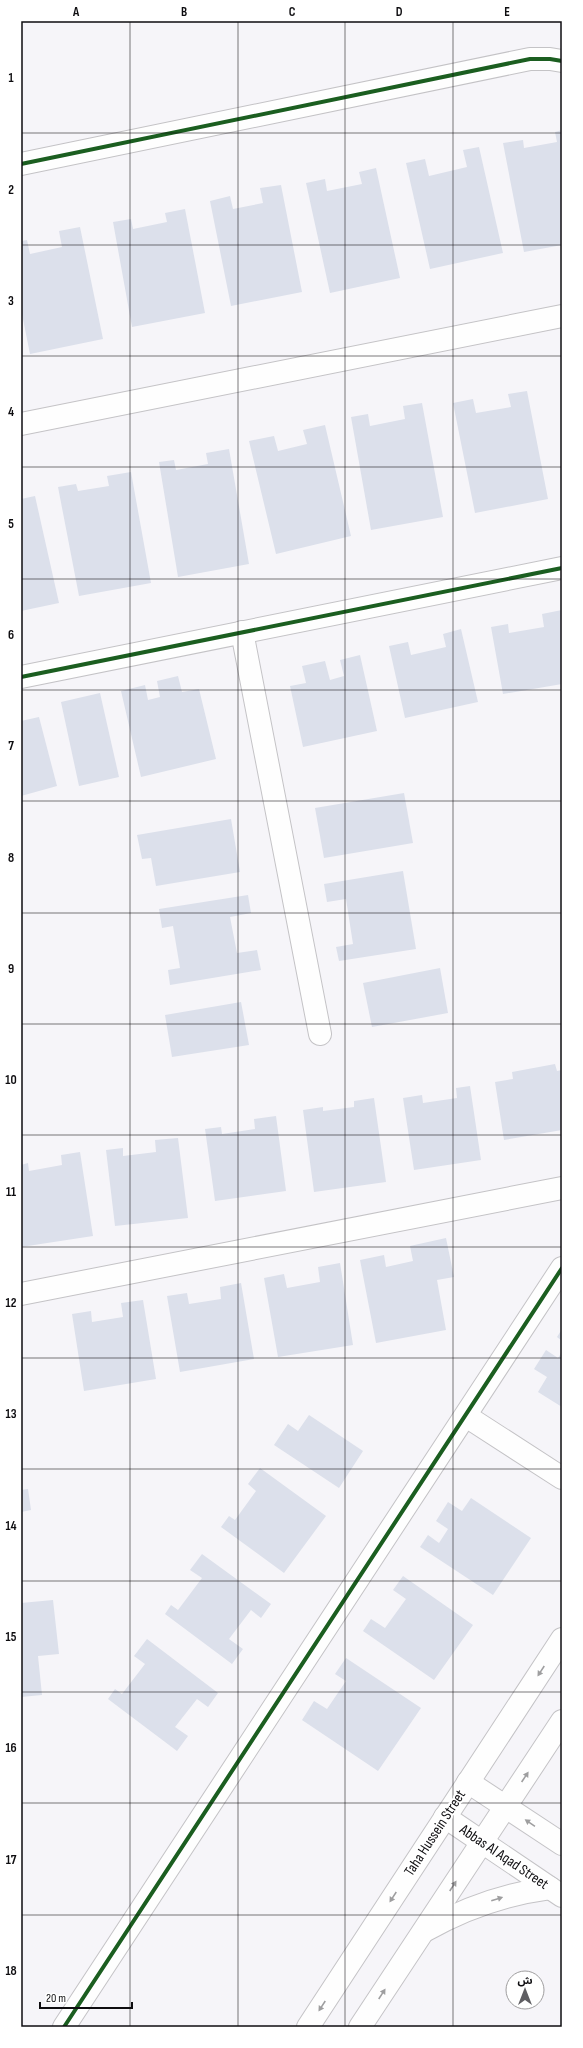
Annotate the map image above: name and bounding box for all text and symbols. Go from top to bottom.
text: A [72,4,80,20]
text: B [181,4,187,20]
text: C [289,4,296,20]
text: D [396,4,403,20]
text: E [504,4,510,20]
text: 1 [8,70,14,86]
text: 2 [8,182,14,198]
text: 3 [8,293,14,309]
text: 4 [8,404,14,420]
text: 5 [8,516,14,532]
text: 6 [8,627,14,643]
text: 7 [8,738,14,754]
text: 8 [8,850,14,866]
text: 9 [8,961,14,977]
text: 10 [5,1072,17,1088]
text: 11 [6,1184,16,1200]
text: 12 [6,1295,17,1311]
text: 13 [6,1406,17,1422]
text: 14 [5,1518,17,1534]
text: 15 [6,1629,17,1645]
one-way arrow [537,1666,545,1676]
text: 16 [5,1740,17,1756]
one-way arrow [521,1771,528,1783]
street label: Taha Hussein Street [400,1786,470,1880]
one-way arrow [524,1819,535,1826]
street label: Abbas Al Aqad Street [455,1820,552,1894]
text: 17 [6,1852,17,1868]
one-way arrow [449,1880,457,1891]
one-way arrow [389,1892,397,1902]
one-way arrow [491,1896,503,1902]
text: 18 [5,1963,17,1979]
north arrow [505,1970,545,2010]
text: ش [517,1974,533,1987]
scale bar [40,1984,132,2010]
one-way arrow [378,1989,385,2000]
text: 20 m [46,1991,66,2006]
one-way arrow [318,2001,326,2011]

